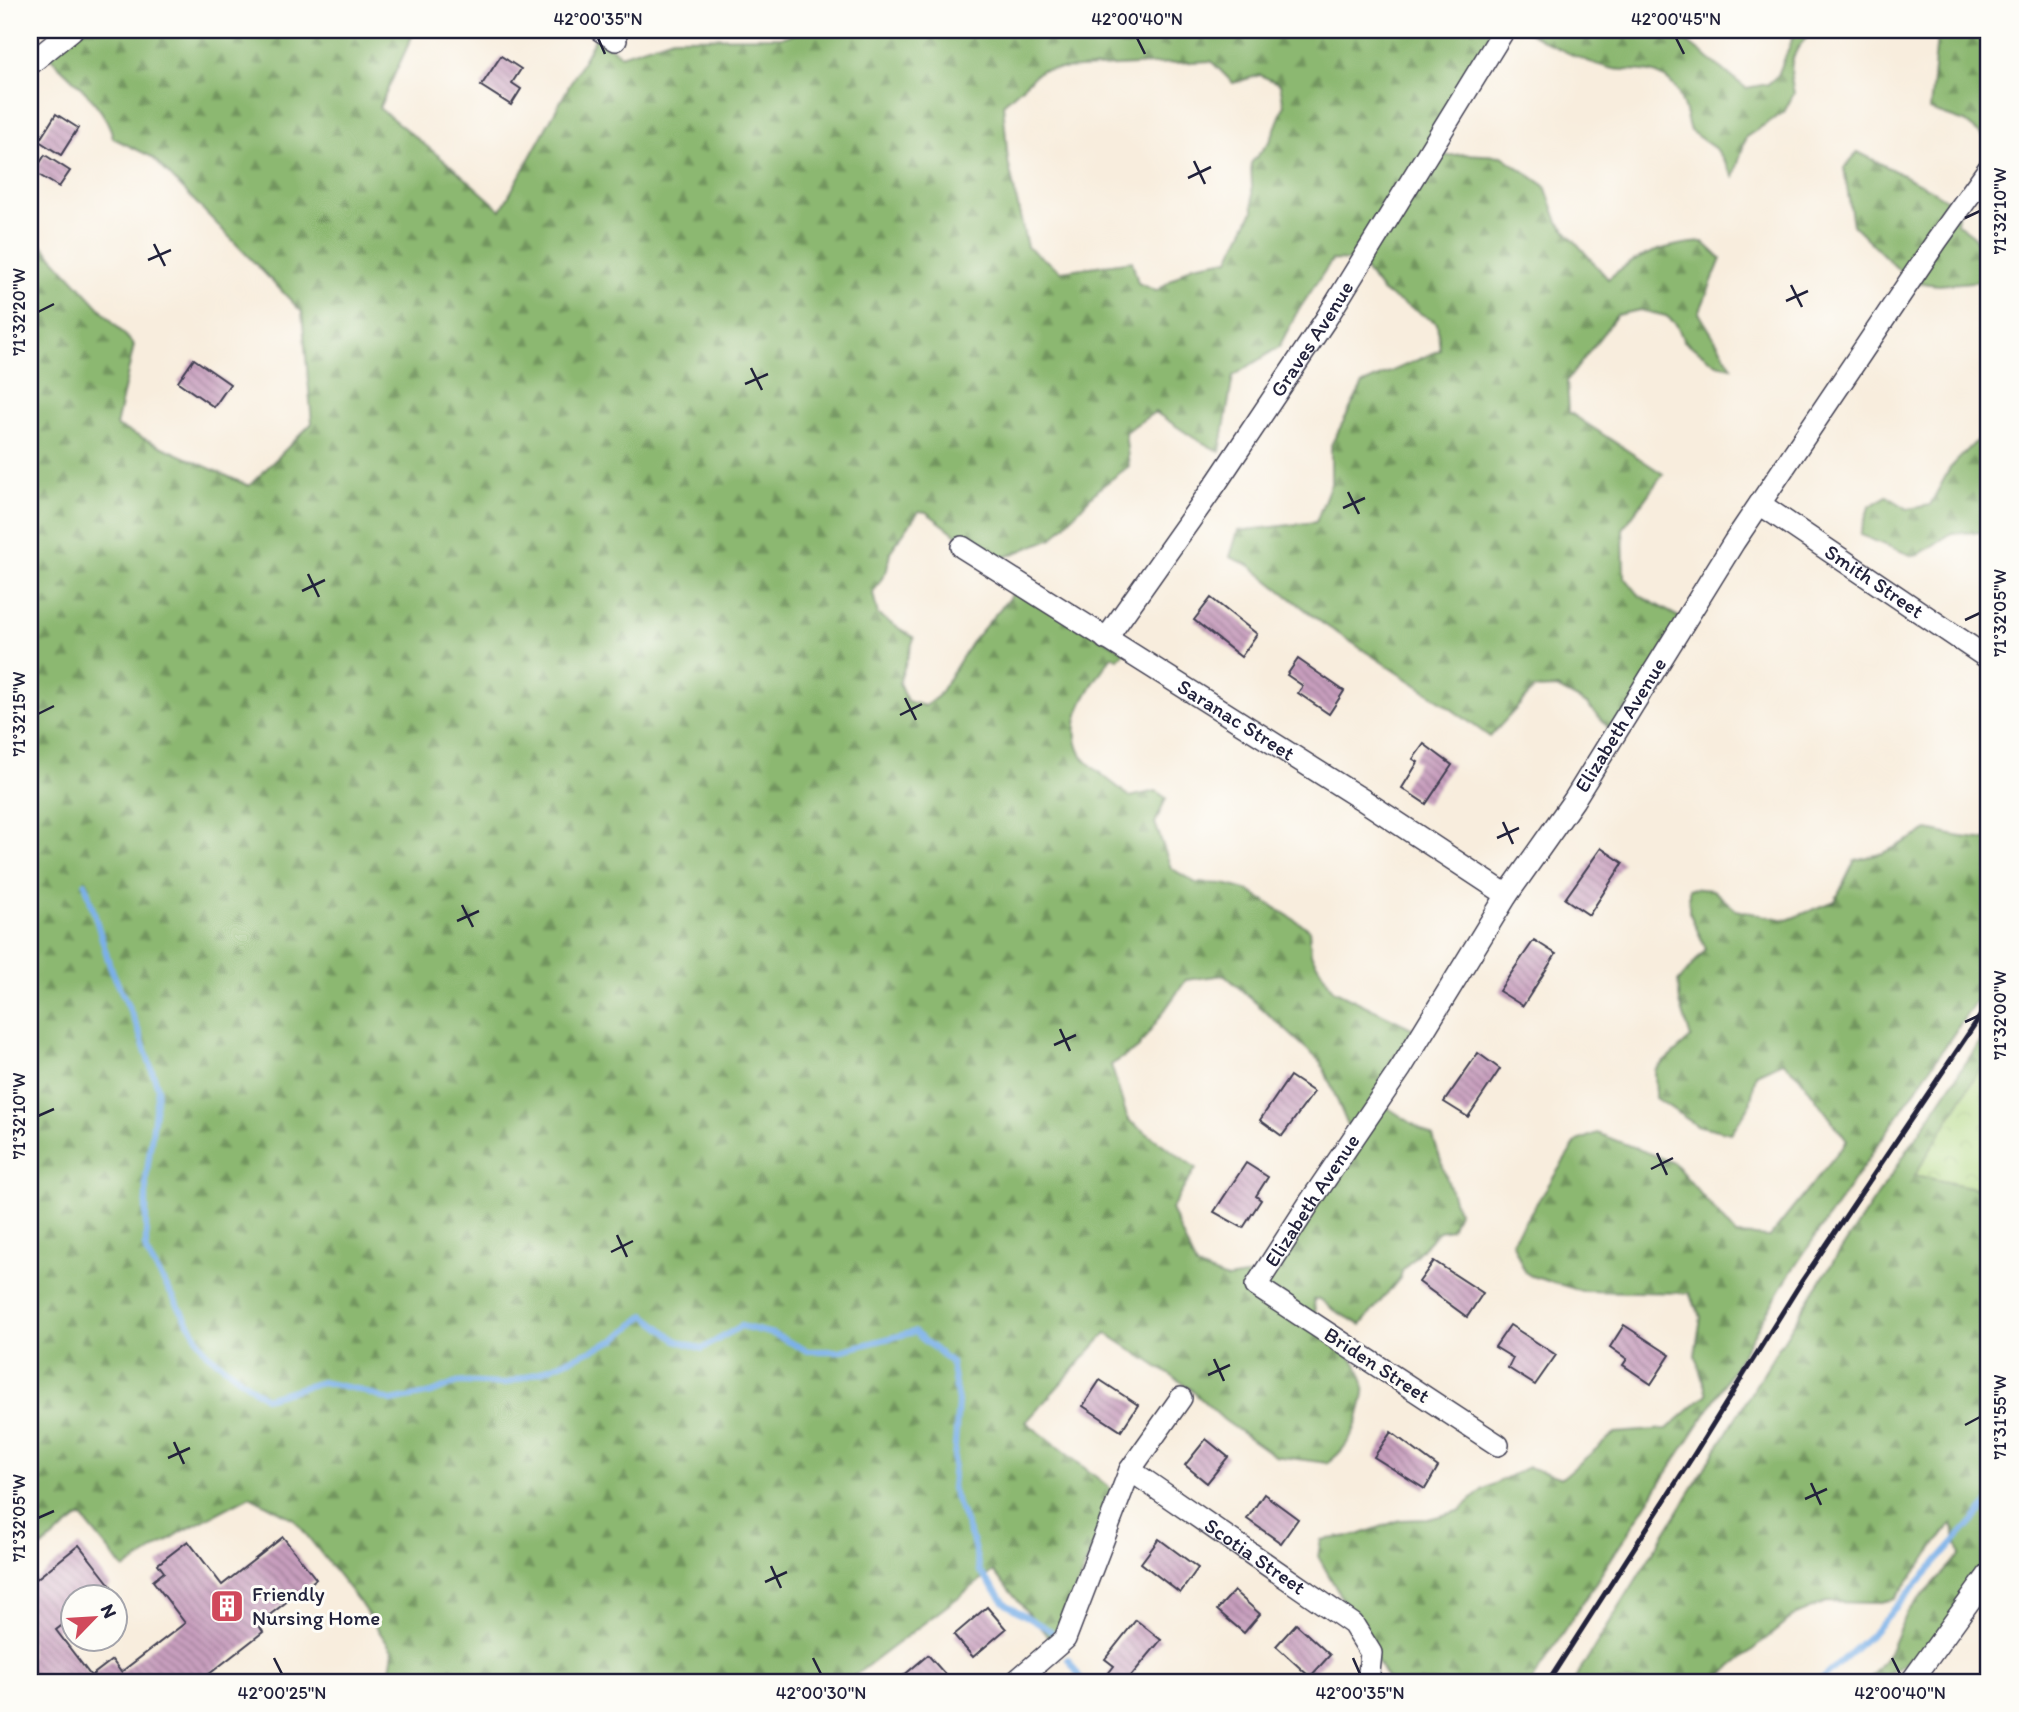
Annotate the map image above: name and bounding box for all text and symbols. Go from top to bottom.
text: 42°00'35"N [553,8,643,30]
text: 42°00'40"N [1091,8,1183,30]
text: 42°00'45"N [1631,8,1721,30]
text: 71°32'10"W [1989,168,2011,254]
text: 71°32'20"W [8,268,30,356]
street label: Graves Avenue [1265,276,1358,401]
street label: Smith Street [1820,539,1929,623]
text: 71°32'05"W [1989,569,2011,657]
street label: Elizabeth Avenue [1569,653,1671,797]
text: 71°32'15"W [8,672,30,756]
street label: Saranac Street [1173,673,1300,766]
text: 71°32'00"W [1989,970,2011,1060]
text: 71°32'10"W [8,1073,30,1159]
street label: Elizabeth Avenue [1259,1129,1365,1271]
street label: Briden Street [1320,1321,1435,1408]
text: 71°31'55"W [1989,1375,2011,1459]
text: 71°32'05"W [8,1474,30,1562]
street label: Scotia Street [1200,1512,1311,1600]
place label: Friendly Nursing Home [252,1581,380,1630]
north arrow [60,1582,130,1652]
building icon: Friendly Nursing Home [208,1587,246,1625]
text: N [96,1600,122,1622]
text: 42°00'25"N [238,1682,326,1704]
text: 42°00'30"N [776,1682,866,1704]
text: 42°00'35"N [1315,1682,1405,1704]
text: 42°00'40"N [1854,1682,1946,1704]

